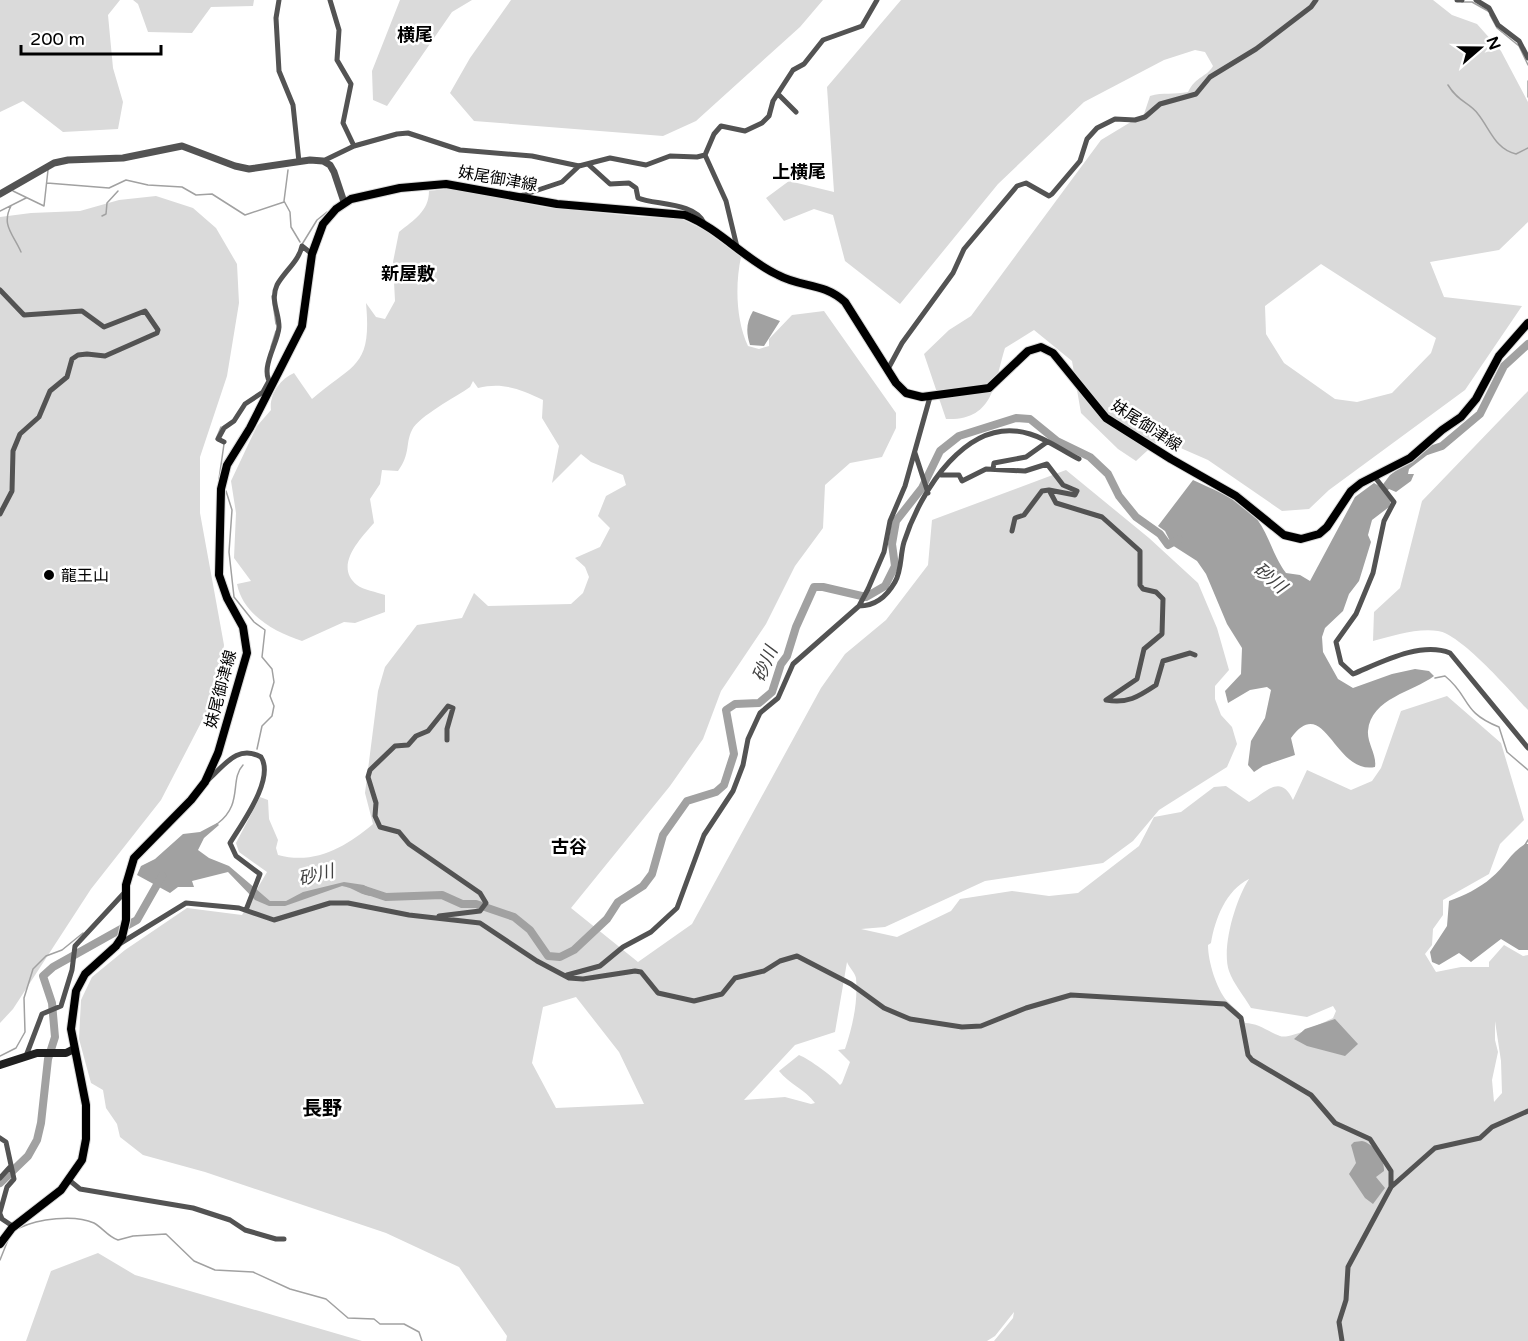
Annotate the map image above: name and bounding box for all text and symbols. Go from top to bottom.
scale bar [21,18,160,56]
north arrow [1450,18,1510,78]
district label: 横尾 [397,24,433,46]
text: 200 m [30,28,85,50]
text: N [1482,34,1505,53]
district label: 上横尾 [772,161,826,183]
street label: 妹尾御津線 [457,162,539,196]
district label: 新屋敷 [381,263,435,285]
street label: 妹尾御津線 [1107,396,1185,456]
water label: 砂川 [1249,558,1292,599]
place label: 龍王山 [61,566,109,586]
marker: 龍王山 [42,568,56,582]
water label: 砂川 [748,641,783,685]
street label: 妹尾御津線 [201,648,241,730]
district label: 古谷 [551,836,587,858]
water label: 砂川 [296,859,338,890]
district label: 長野 [302,1097,342,1121]

